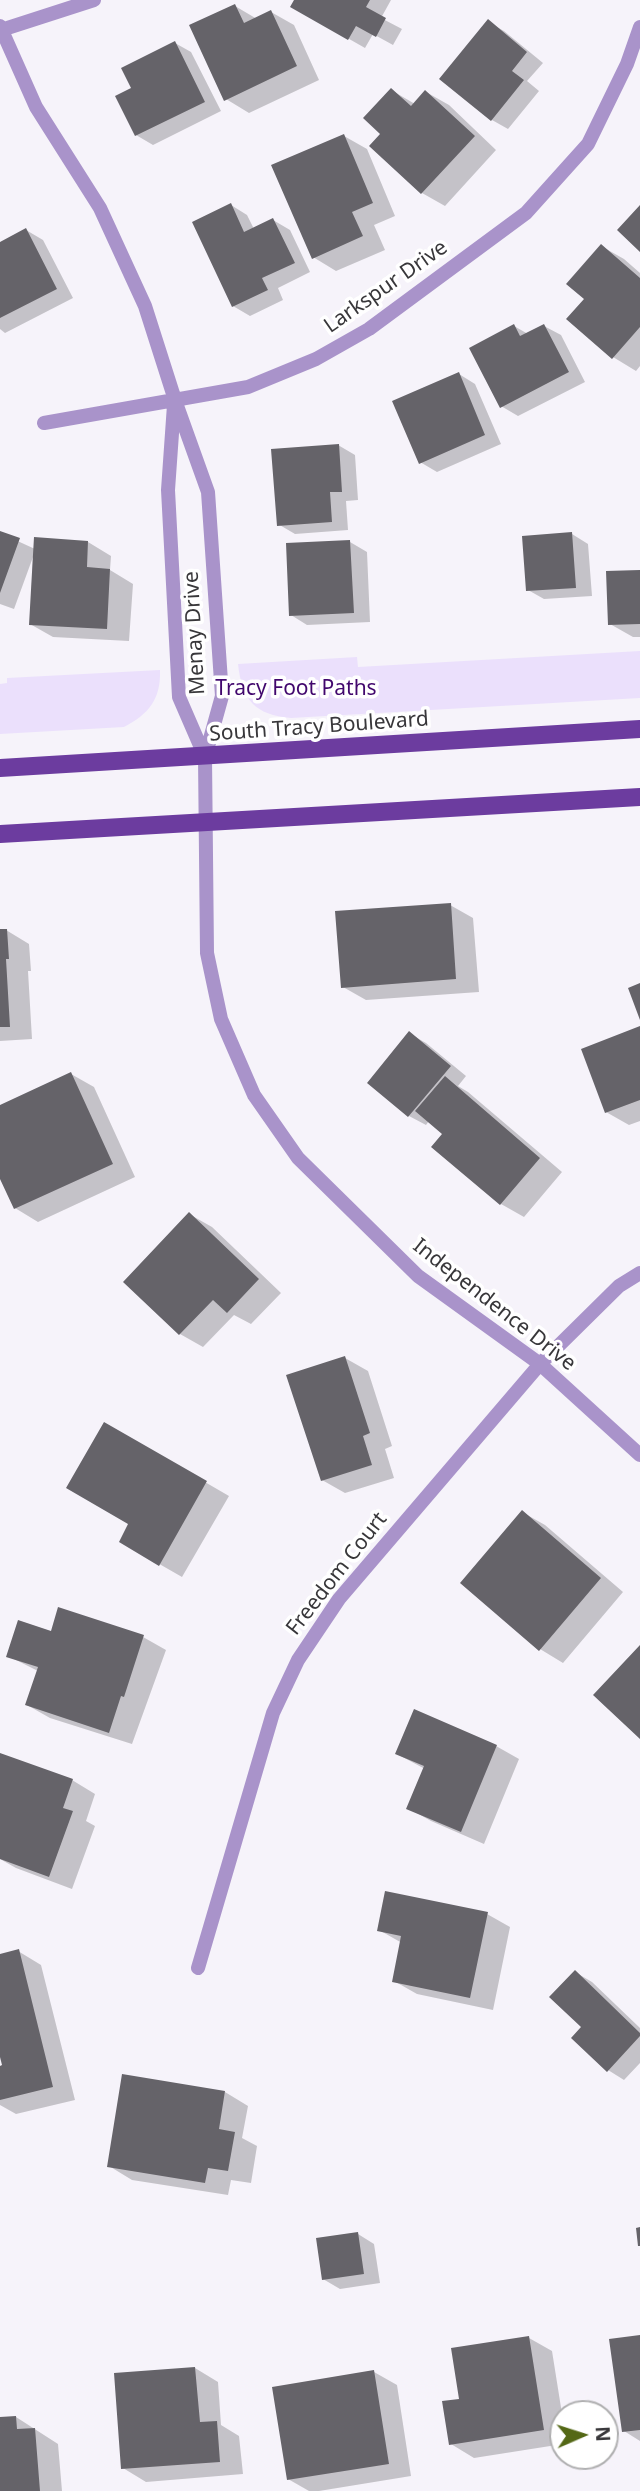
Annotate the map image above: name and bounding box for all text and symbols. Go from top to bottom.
street label: Larkspur Drive [320,235,452,339]
street label: Menay Drive [179,571,211,695]
park label: Tracy Foot Paths [215,676,377,702]
street label: South Tracy Boulevard [208,707,430,747]
street label: Independence Drive [408,1234,580,1376]
street label: Freedom Court [281,1508,393,1640]
north arrow [549,2400,619,2470]
text: N [590,2426,616,2442]

